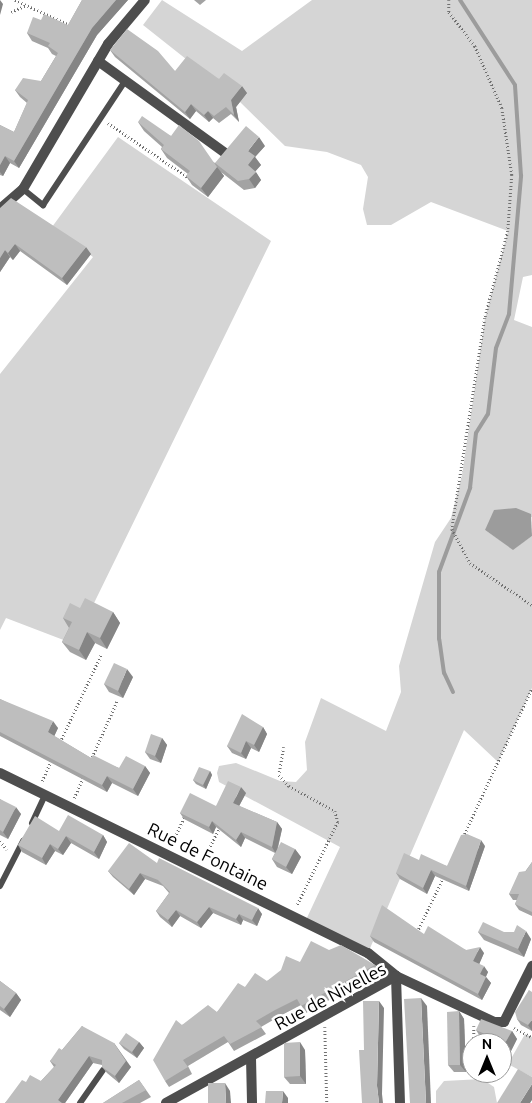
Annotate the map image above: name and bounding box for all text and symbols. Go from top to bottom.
street label: Rue de Fontaine [144,818,272,894]
street label: Rue de Nivelles [271,958,389,1034]
north arrow [462,1033,512,1083]
text: N [482,1036,492,1052]

